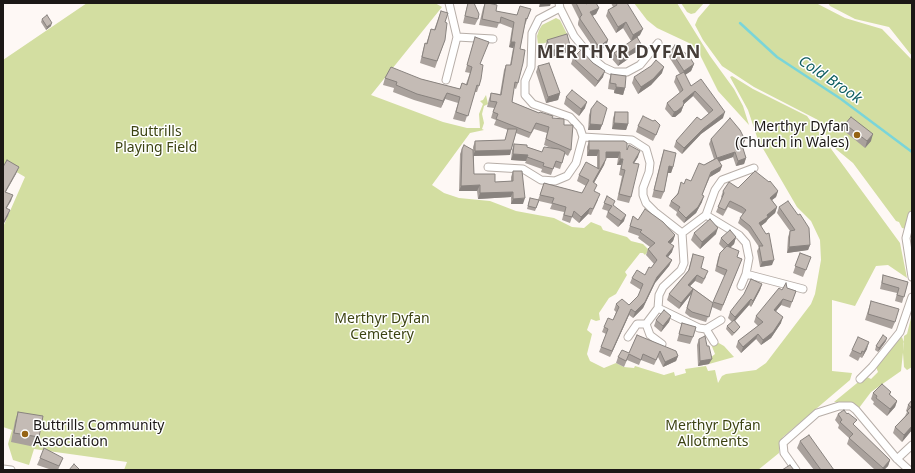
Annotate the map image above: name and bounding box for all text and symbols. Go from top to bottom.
district label: MERTHYR DYFAN [537,42,701,64]
water label: Cold Brook [795,52,865,108]
place label: Merthyr Dyfan (Church in Wales) [735,119,849,152]
park label: Buttrills Playing Field [115,124,197,156]
marker: Merthyr Dyfan (Church in Wales) [852,130,862,140]
park label: Merthyr Dyfan Cemetery [334,311,430,344]
place label: Buttrills Community Association [33,418,164,450]
park label: Merthyr Dyfan Allotments [665,418,761,450]
marker: Buttrills Community Association [20,429,30,439]

